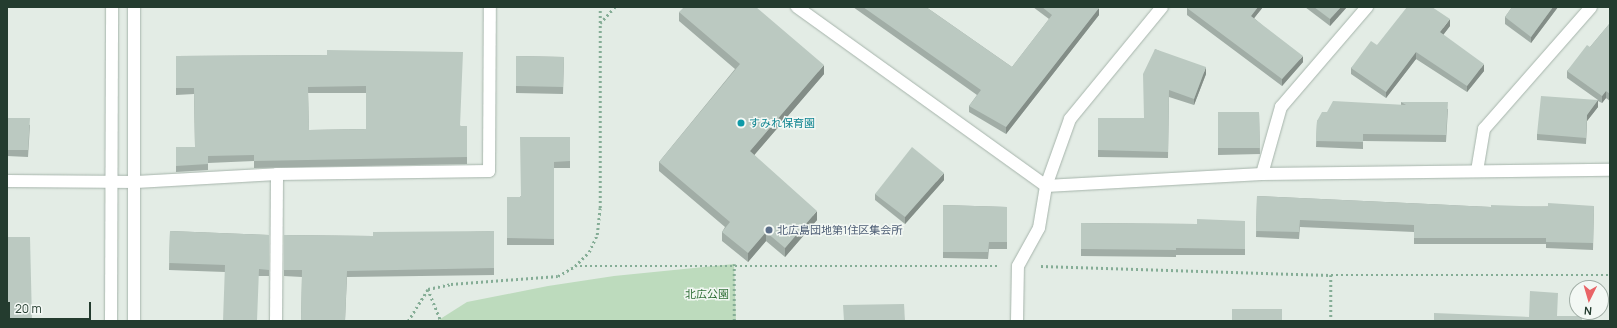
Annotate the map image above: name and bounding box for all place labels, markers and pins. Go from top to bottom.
place label: すみれ保育園 [749,116,815,130]
marker: すみれ保育園 [736,118,746,128]
place label: 北広島団地第1住区集会所 [777,223,902,237]
marker: 北広島団地第1住区集会所 [764,225,774,235]

